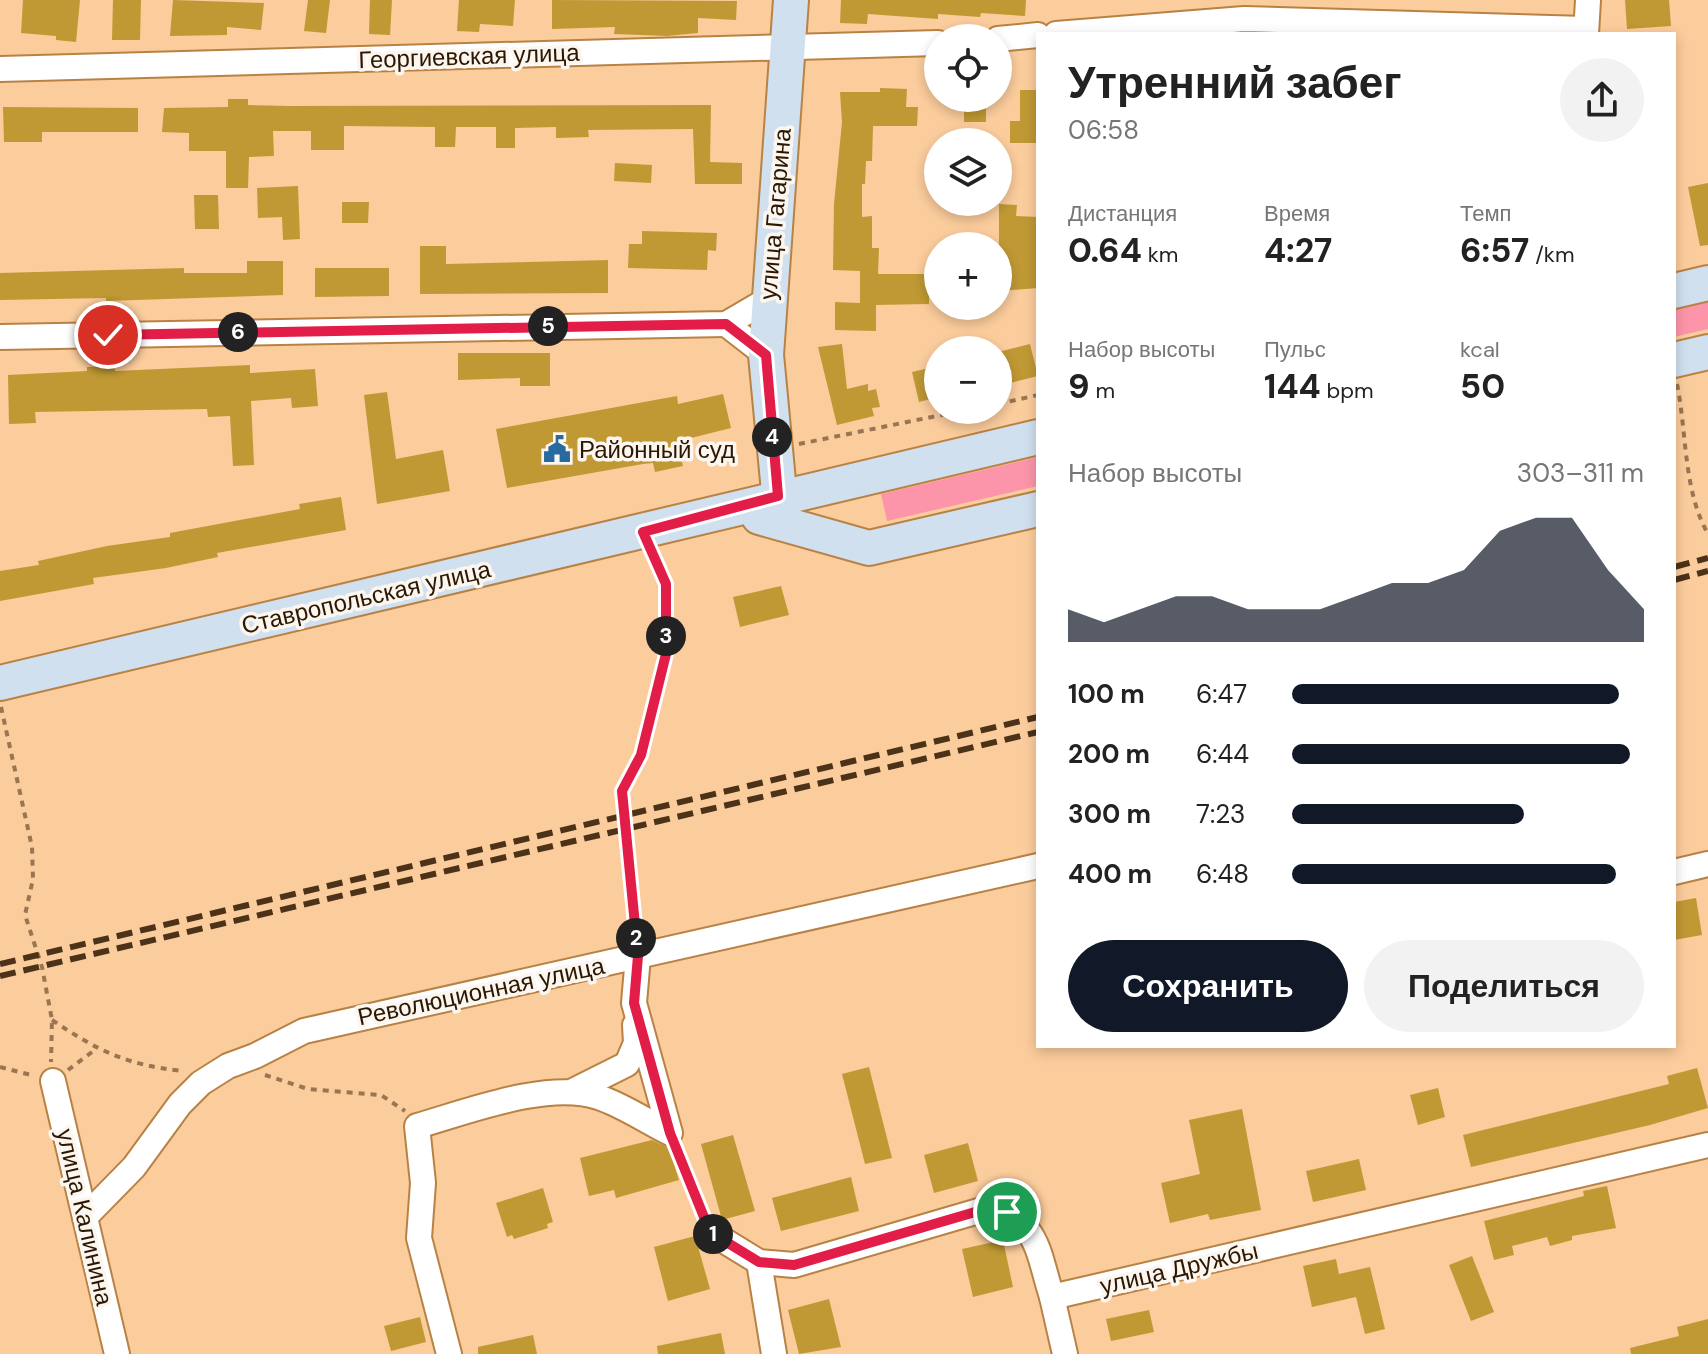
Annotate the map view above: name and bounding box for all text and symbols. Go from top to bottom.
map controls [924,24,1012,424]
button: locate [924,24,1012,112]
street label: Георгиевская улица [358,37,581,75]
text: Утренний забег [1068,54,1402,112]
button: share [1560,58,1644,142]
text: 06:58 [1068,113,1139,147]
street label: улица Гагарина [752,126,798,301]
button: layers [924,128,1012,216]
text: Дистанция [1068,199,1177,228]
text: Время [1264,199,1330,228]
text: Темп [1460,199,1511,228]
text: 0.64 [1068,228,1142,273]
text: 4:27 [1264,228,1332,273]
text: 6:57 [1460,228,1529,273]
button: + [924,232,1012,320]
text: km [1142,240,1178,269]
text: /km [1529,240,1575,269]
pin [74,301,142,369]
pin: 5 [528,306,568,346]
text: 5 [541,311,555,340]
pin: 6 [218,312,258,352]
icon: check [86,313,130,357]
text: 6 [231,317,245,346]
text: Набор высоты [1068,335,1215,364]
text: Пульс [1264,335,1326,364]
text: kcal [1460,335,1500,364]
button: − [924,336,1012,424]
text: 9 [1068,364,1090,409]
text: 144 [1264,364,1321,409]
text: 50 [1460,364,1505,409]
text: m [1090,376,1115,405]
text: bpm [1321,376,1374,405]
pin: 4 [752,417,792,457]
text: 4 [765,422,779,451]
public building icon: Районный суд [542,434,572,464]
place label: Районный суд [579,434,735,465]
text: Набор высоты [1068,456,1242,490]
text: 303–311 m [1517,456,1644,490]
street label: Ставропольская улица [238,553,494,641]
pin: 3 [646,616,686,656]
text: 3 [659,621,673,650]
text: 100 m [1068,677,1145,711]
text: 6:47 [1196,677,1247,711]
text: 200 m [1068,737,1150,771]
text: 6:44 [1196,737,1249,771]
text: 300 m [1068,797,1151,831]
text: 7:23 [1196,797,1245,831]
text: 400 m [1068,857,1152,891]
text: 6:48 [1196,857,1249,891]
pin: 2 [616,918,656,958]
text: 2 [630,923,642,952]
button: Сохранить [1068,940,1348,1032]
button: Поделиться [1364,940,1644,1032]
street label: Революционная улица [355,950,608,1032]
street label: улица Калинина [50,1126,121,1309]
pin [973,1178,1041,1246]
icon: arrive [985,1190,1029,1234]
pin: 1 [693,1214,733,1254]
text: 1 [709,1219,717,1248]
street label: улица Дружбы [1097,1235,1261,1301]

